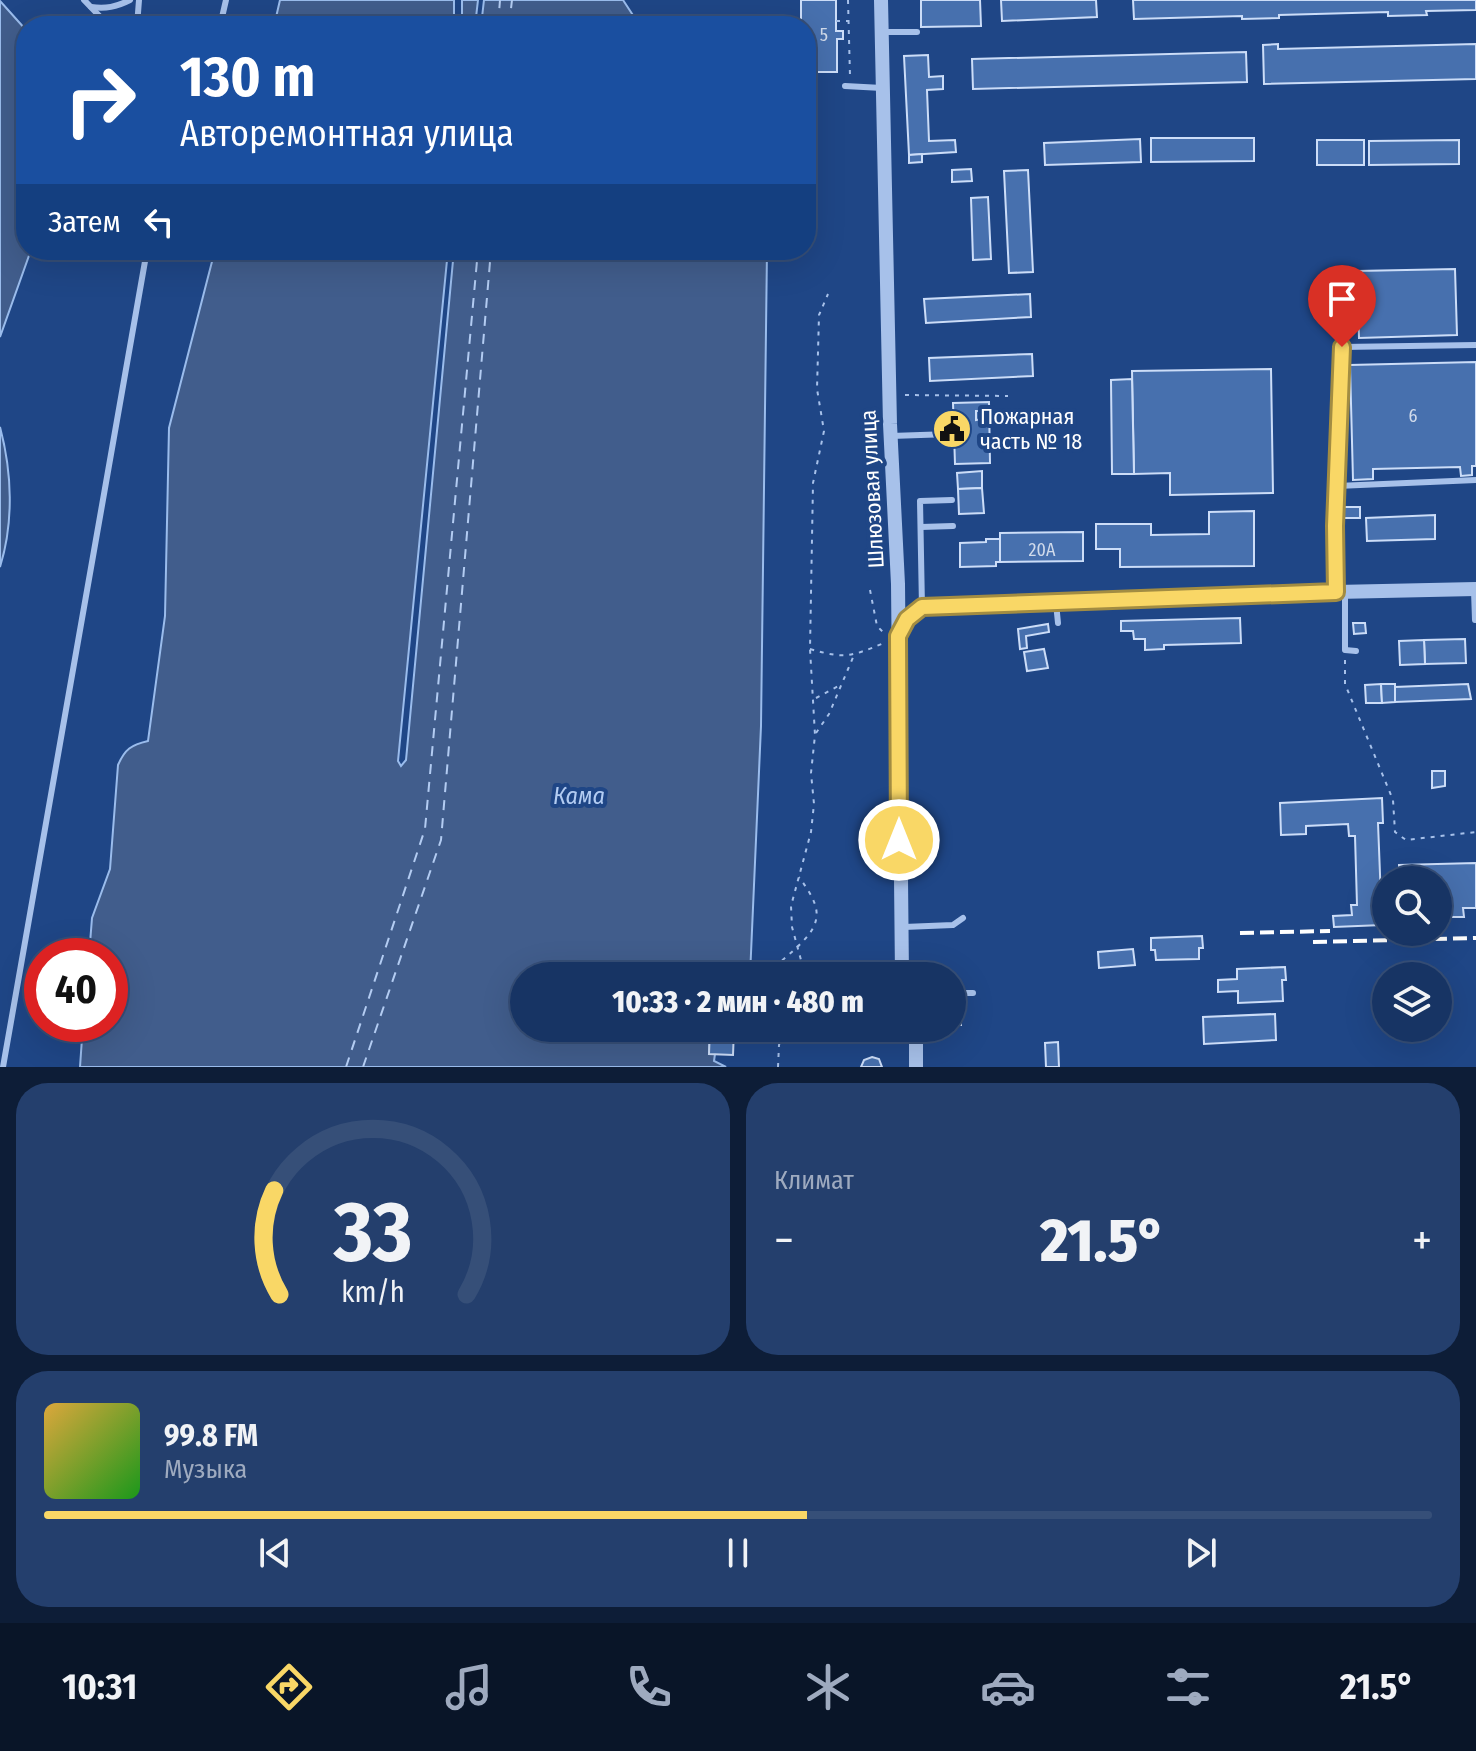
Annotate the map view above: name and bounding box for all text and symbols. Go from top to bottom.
house number: 5 [820,24,828,46]
text: 130 m [180,44,315,111]
icon: right [48,48,152,152]
text: Авторемонтная улица [180,112,514,156]
icon: left [137,200,181,244]
text: Затем [48,204,121,240]
pin [1308,265,1376,347]
icon: arrive [1320,277,1364,321]
place label: Пожарная часть № 18 [980,403,1082,455]
house number: 6 [1409,405,1418,427]
public building icon: Пожарная часть № 18 [931,408,973,450]
street label: Шлюзовая улица [854,409,890,569]
house number: 20А [1029,539,1056,561]
water label: Кама [553,782,605,810]
position arrow [857,798,941,882]
map controls [1372,866,1452,1042]
button: search [1372,866,1452,946]
speed limit sign: 40 [24,938,128,1042]
button: layers [1372,962,1452,1042]
text: 10:33 · 2 мин · 480 m [612,984,864,1020]
text: Климат [774,1165,854,1196]
text: 33 [333,1183,412,1283]
text: 21.5° [1040,1205,1166,1277]
text: − [774,1214,794,1267]
text: + [1412,1214,1432,1267]
text: km/h [341,1275,405,1310]
text: 99.8 FM [164,1418,258,1454]
text: Музыка [164,1454,247,1485]
icon: previous [253,1531,297,1575]
icon: pause [716,1531,760,1575]
icon: next [1179,1531,1223,1575]
icon: directions [261,1659,317,1715]
icon: music [441,1659,497,1715]
icon: phone [621,1659,677,1715]
icon: climate [800,1659,856,1715]
icon: car [980,1659,1036,1715]
icon: filters [1160,1659,1216,1715]
text: 10:31 [62,1665,137,1709]
text: 21.5° [1340,1665,1414,1709]

